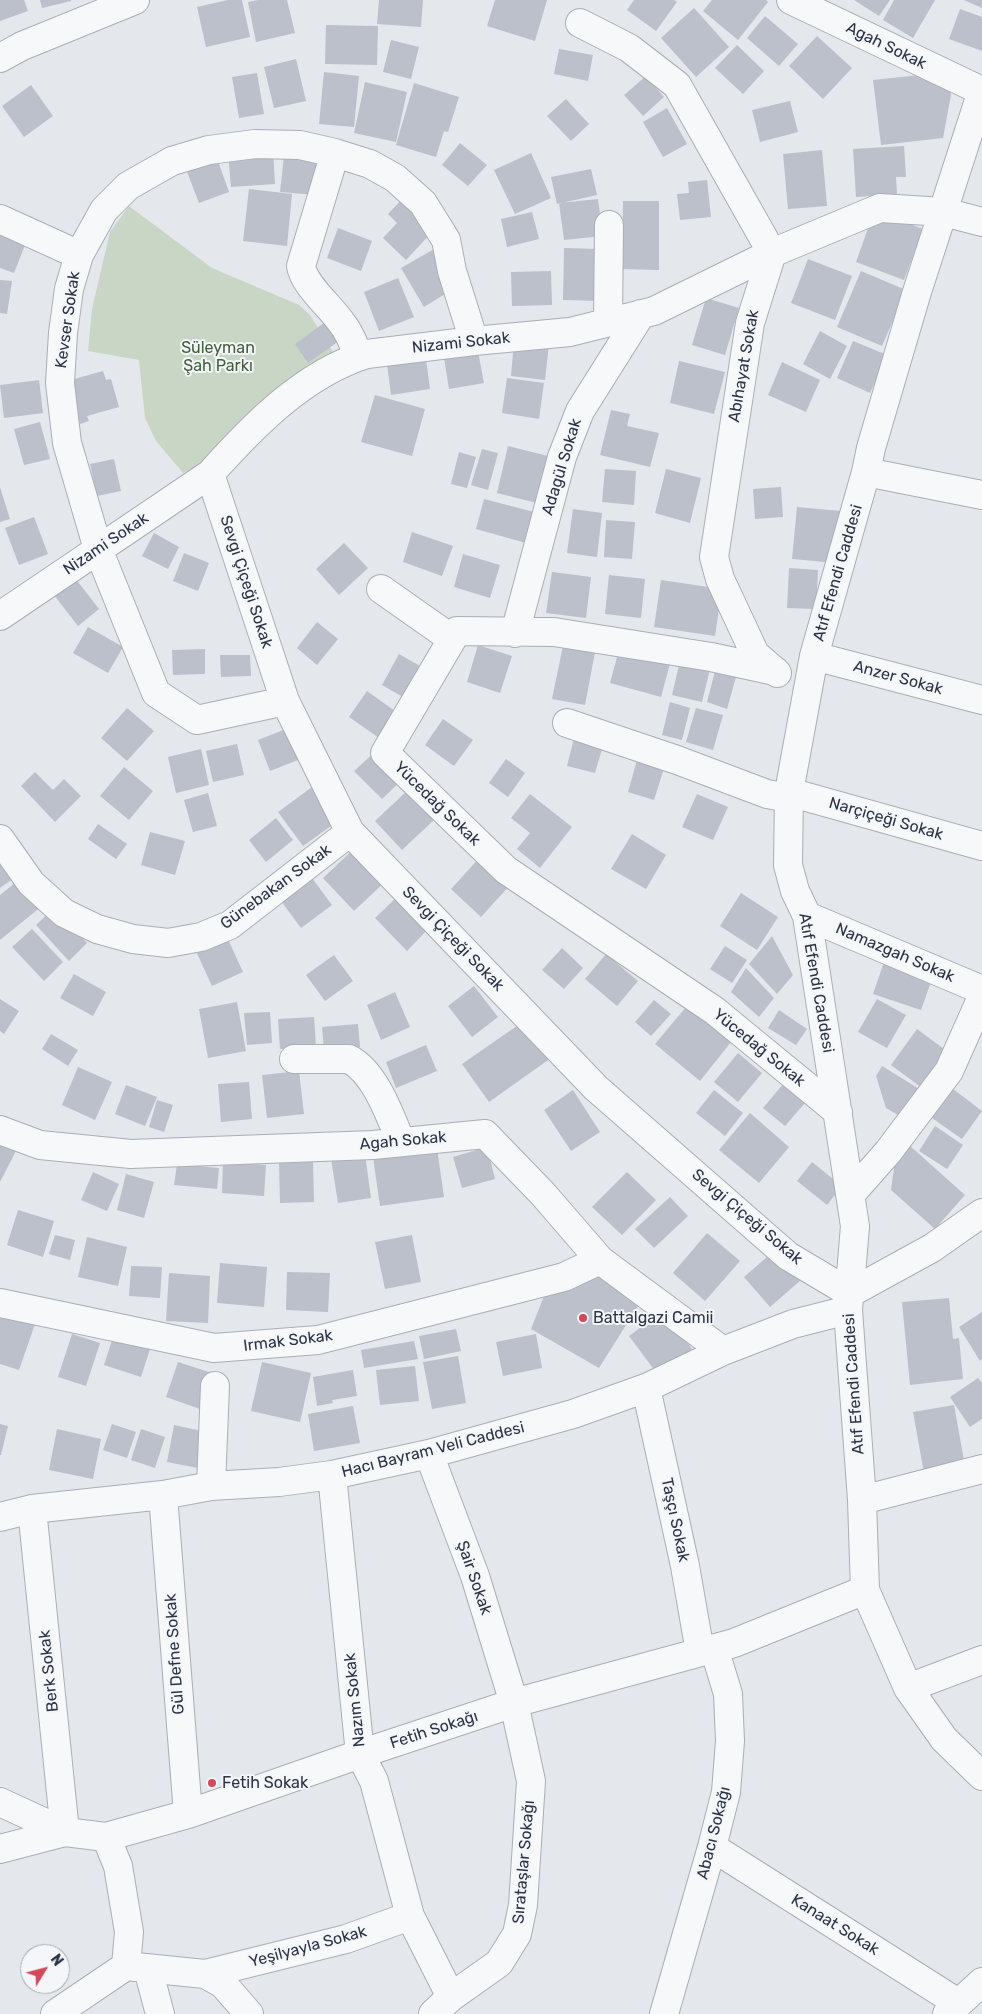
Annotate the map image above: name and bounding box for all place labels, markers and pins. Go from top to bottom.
place label: Battalgazi Camii [593,1308,713,1328]
marker: Battalgazi Camii [577,1312,589,1324]
place label: Fetih Sokak [222,1773,308,1793]
marker: Fetih Sokak [206,1777,218,1789]

